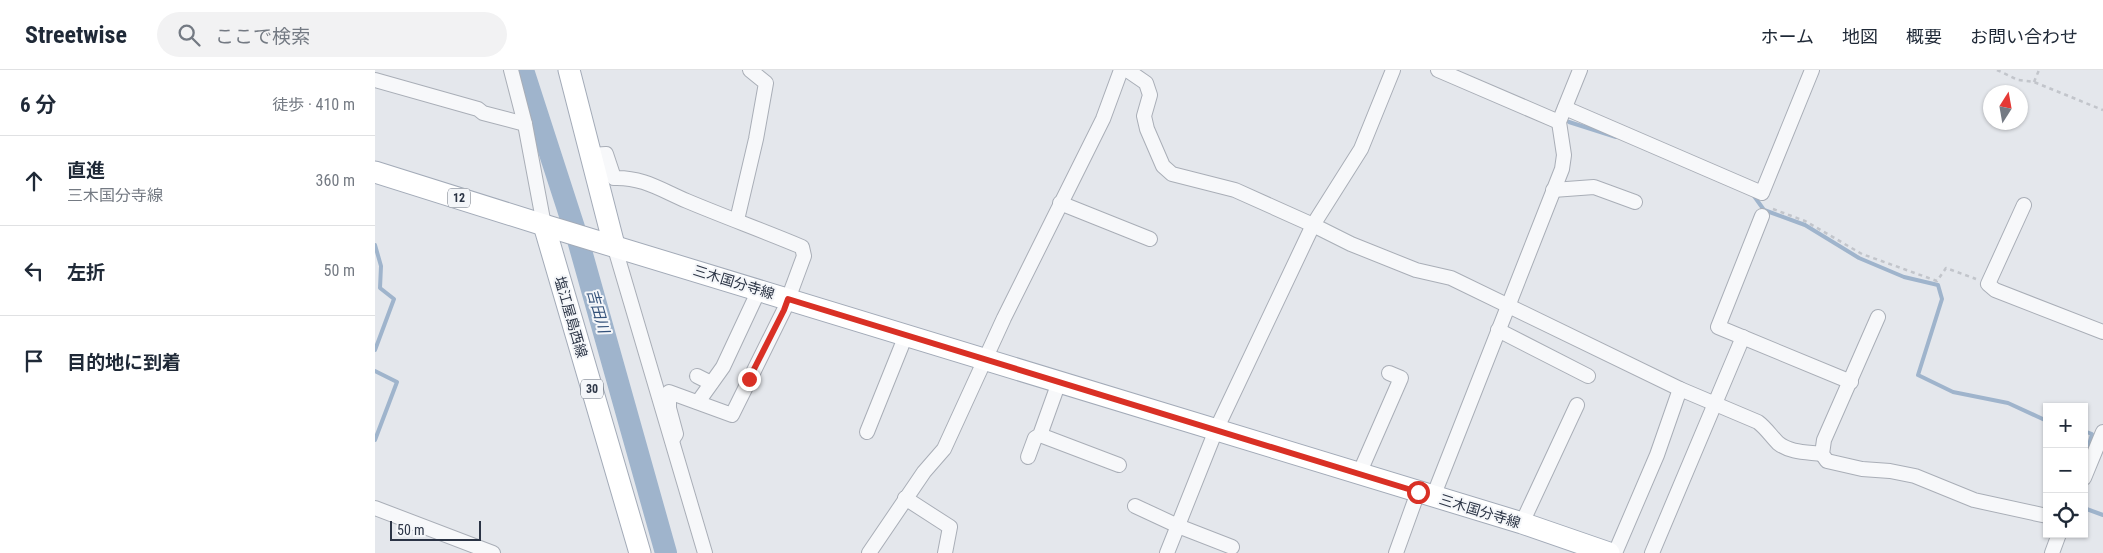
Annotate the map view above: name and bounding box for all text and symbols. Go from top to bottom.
search box [157,12,507,57]
text: Streetwise [25,21,127,49]
icon: search [175,21,203,49]
text: ここで検索 [215,25,310,48]
text: ホーム [1761,26,1814,47]
text: 地図 [1842,26,1878,47]
text: 概要 [1906,26,1942,47]
text: お問い合わせ [1970,26,2078,47]
north arrow [1983,85,2028,130]
text: 6 分 [20,93,56,117]
text: 徒歩 · 410 m [272,95,355,114]
text: 直進 [67,159,105,182]
icon: ahead [20,167,48,195]
text: 360 m [316,171,355,190]
text: 三木国分寺線 [67,186,163,205]
road number: 12 [448,189,470,208]
icon: left [20,257,48,285]
text: 左折 [67,261,105,284]
text: 50 m [323,261,355,280]
street label: 三木国分寺線 [691,262,777,302]
street label: 塩江屋島西線 [552,274,590,360]
water label: 吉田川 [583,287,613,337]
icon: arrive [20,347,48,375]
text: 目的地に到着 [67,351,181,374]
route end [738,368,761,391]
road number: 30 [581,380,603,398]
map controls [2043,403,2088,538]
button: + [2043,403,2088,448]
button: − [2043,448,2088,493]
route start [1407,481,1430,504]
street label: 三木国分寺線 [1437,491,1523,531]
button: locate [2043,493,2088,538]
scale bar [390,518,481,541]
text: 50 m [397,522,425,538]

